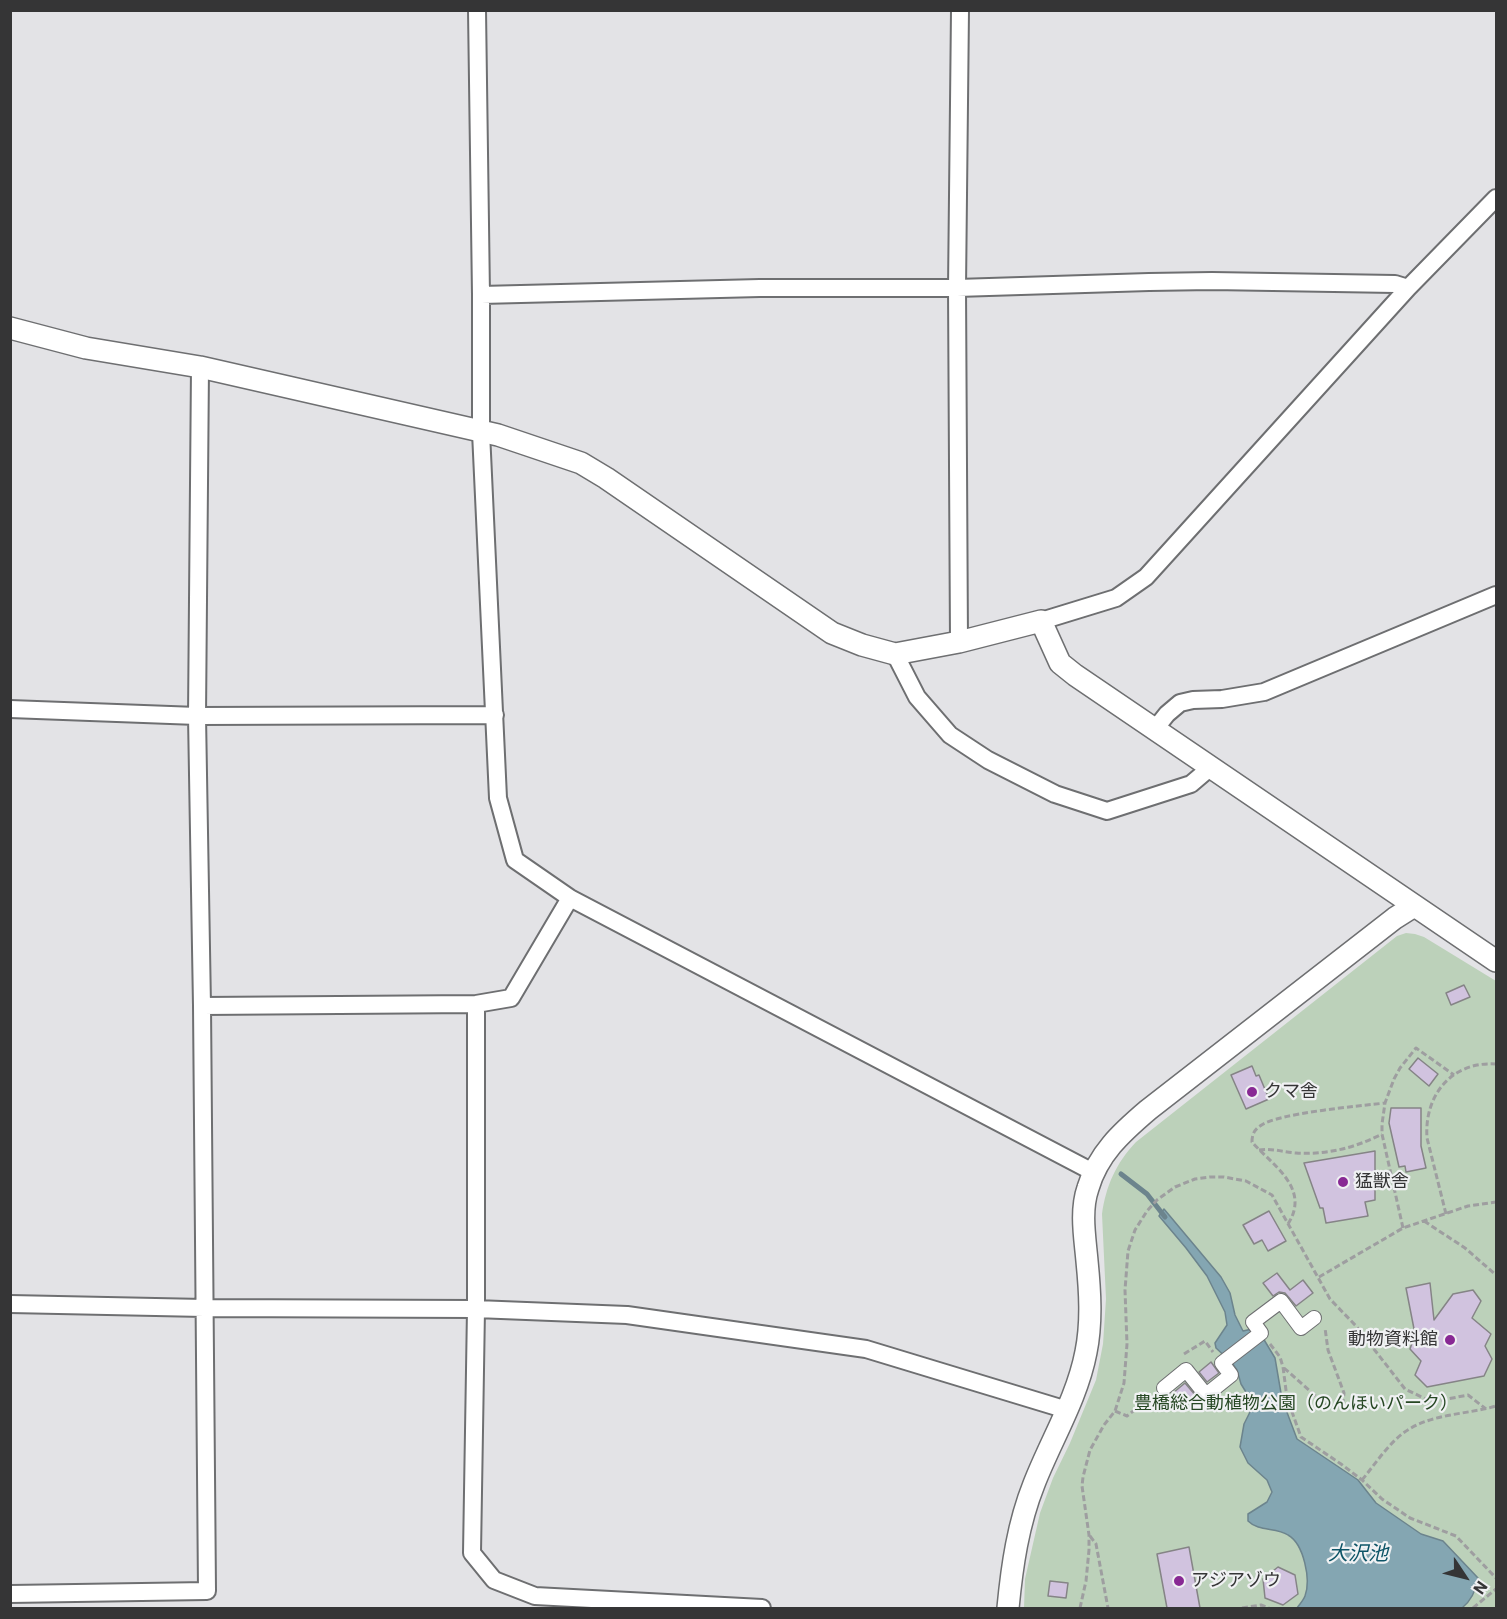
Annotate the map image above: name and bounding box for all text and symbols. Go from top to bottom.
place label: クマ舎 [1264,1081,1318,1103]
marker: クマ舎 [1245,1085,1259,1099]
place label: 猛獣舎 [1355,1171,1409,1193]
marker: 猛獣舎 [1336,1175,1350,1189]
place label: 動物資料館 [1348,1329,1438,1351]
marker: 動物資料館 [1443,1333,1457,1347]
park label: 豊橋総合動植物公園（のんほいパーク） [1134,1393,1458,1415]
water label: 大沢池 [1328,1543,1388,1567]
north arrow [1435,1547,1495,1607]
place label: アジアゾウ [1191,1570,1281,1592]
marker: アジアゾウ [1172,1574,1186,1588]
text: N [1469,1578,1491,1598]

